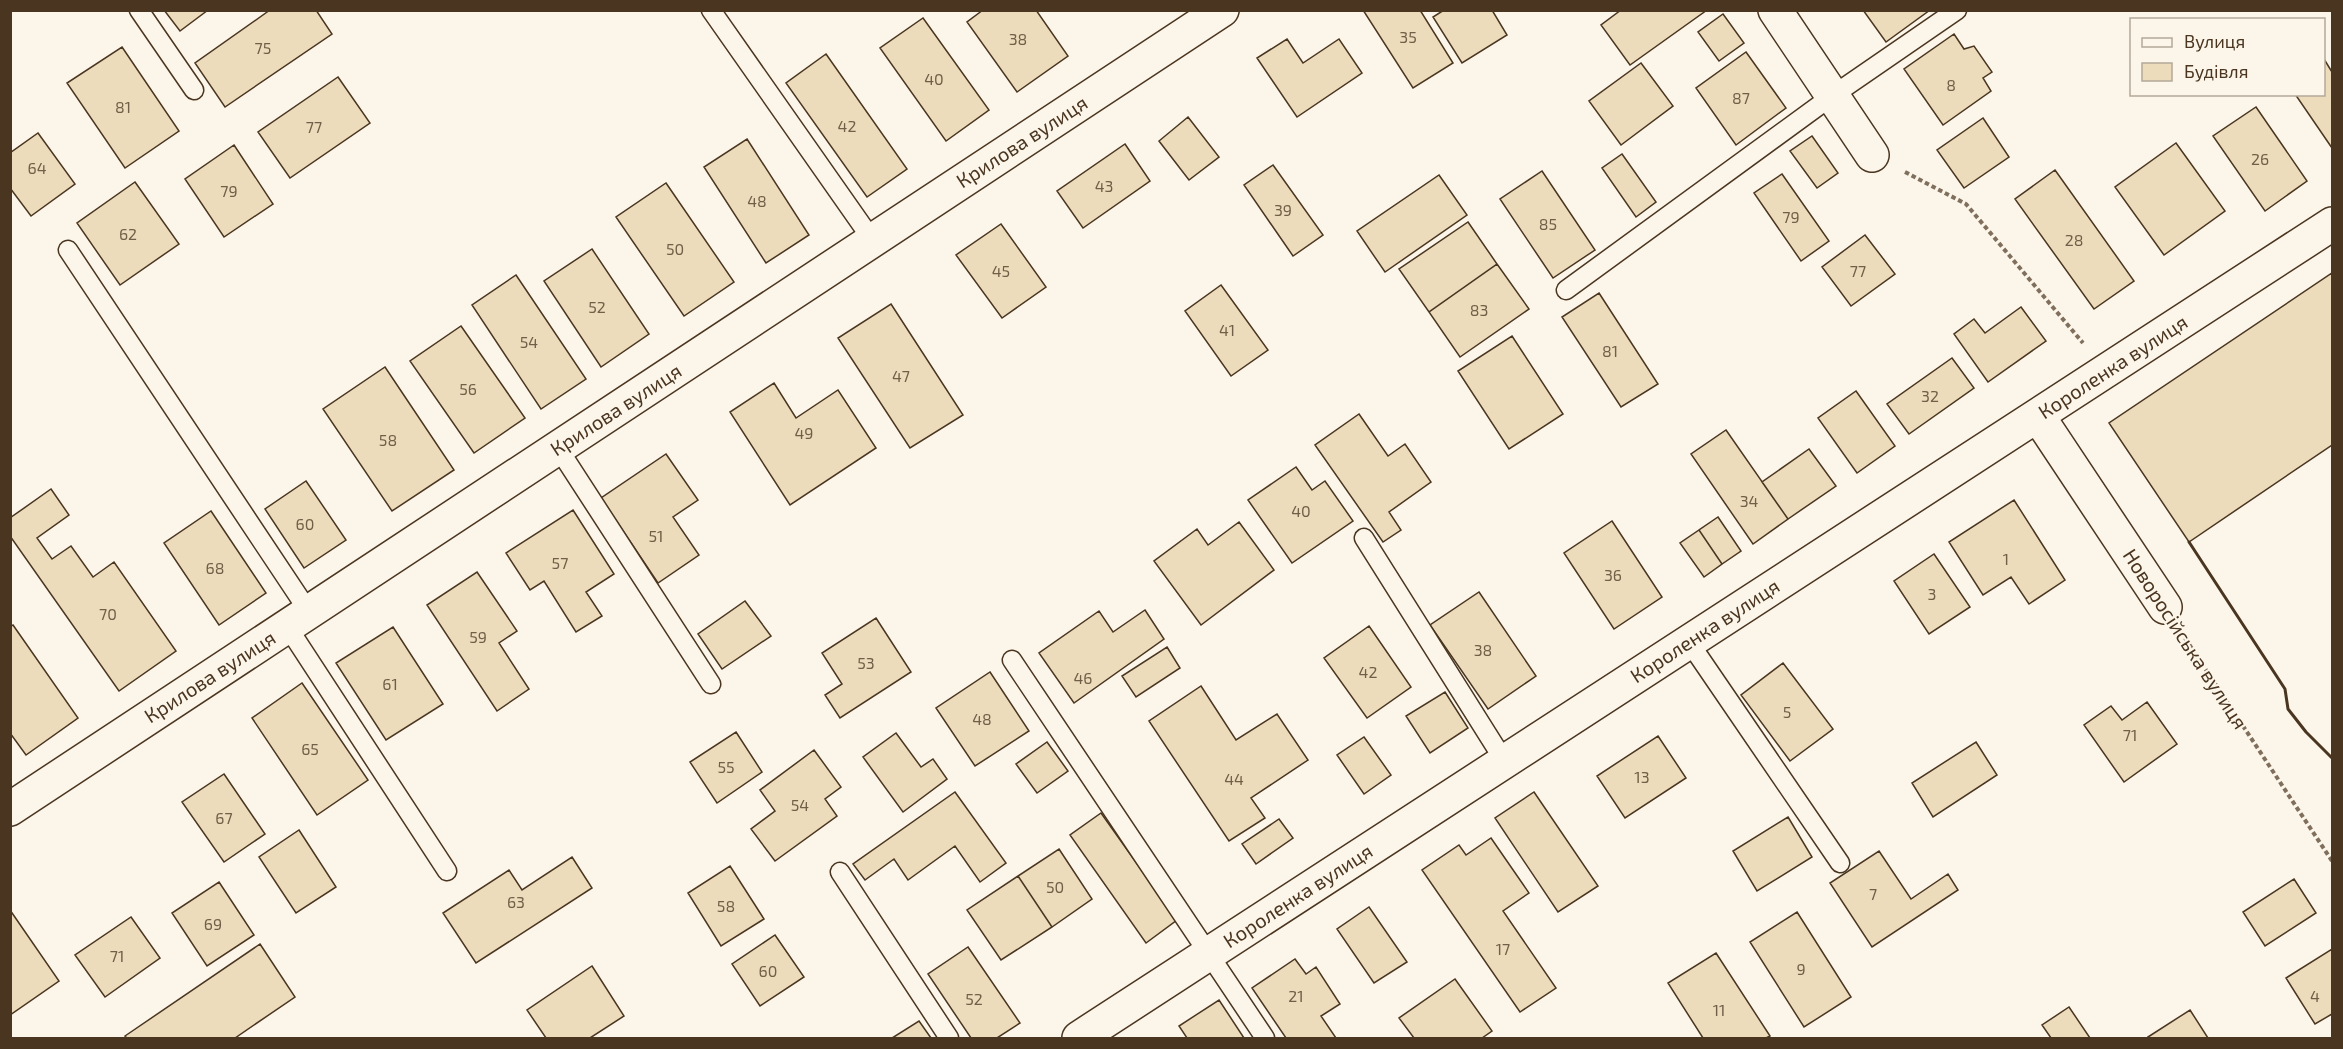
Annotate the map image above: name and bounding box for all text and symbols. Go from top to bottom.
legend [2130,18,2325,96]
house number: 35 [1399,27,1417,46]
house number: 38 [1009,29,1027,48]
text: Вулиця [2184,30,2245,52]
house number: 75 [255,38,271,57]
text: Будівля [2184,60,2248,82]
house number: 40 [924,69,944,88]
house number: 8 [1946,75,1956,94]
house number: 87 [1732,88,1750,107]
street label: Крилова вулиця [951,90,1092,193]
house number: 81 [115,97,131,116]
house number: 42 [838,116,856,135]
house number: 77 [306,117,322,136]
house number: 26 [2251,149,2269,168]
house number: 64 [28,158,47,177]
house number: 43 [1095,176,1113,195]
house number: 79 [220,181,238,200]
house number: 48 [747,191,767,210]
house number: 39 [1274,200,1292,219]
house number: 79 [1782,207,1800,226]
house number: 85 [1539,214,1557,233]
house number: 62 [119,224,137,243]
house number: 28 [2065,230,2083,249]
house number: 50 [666,239,684,258]
house number: 45 [992,261,1010,280]
house number: 77 [1850,261,1866,280]
house number: 52 [588,297,606,316]
house number: 83 [1470,300,1488,319]
street label: Короленка вулиця [2033,309,2192,424]
house number: 41 [1219,320,1235,339]
house number: 54 [520,332,538,351]
house number: 81 [1602,341,1618,360]
street label: Крилова вулиця [545,358,686,461]
house number: 47 [892,366,910,385]
house number: 56 [459,379,477,398]
house number: 32 [1921,386,1939,405]
house number: 49 [795,423,814,442]
house number: 58 [379,430,397,449]
house number: 34 [1740,491,1759,510]
house number: 40 [1291,501,1311,520]
house number: 60 [296,514,314,533]
house number: 51 [649,526,663,545]
street label: Новоросійська вулиця [2118,544,2253,734]
house number: 1 [2003,549,2009,568]
house number: 57 [552,553,568,572]
house number: 68 [206,558,224,577]
house number: 36 [1604,565,1622,584]
street label: Короленка вулиця [1625,573,1784,688]
house number: 3 [1928,584,1936,603]
house number: 70 [99,604,117,623]
street label: Крилова вулиця [139,625,280,728]
house number: 59 [469,627,487,646]
house number: 38 [1474,640,1492,659]
house number: 53 [857,653,875,672]
house number: 42 [1359,662,1377,681]
house number: 46 [1074,668,1093,687]
house number: 61 [382,674,398,693]
house number: 5 [1783,702,1791,721]
house number: 48 [972,709,992,728]
house number: 71 [2123,725,2137,744]
house number: 65 [301,739,319,758]
house number: 55 [717,757,735,776]
house number: 13 [1634,767,1650,786]
house number: 44 [1224,769,1244,788]
house number: 54 [791,795,809,814]
house number: 67 [215,808,233,827]
street label: Короленка вулиця [1218,838,1377,953]
house number: 50 [1046,877,1064,896]
house number: 7 [1869,884,1877,903]
house number: 63 [507,892,525,911]
house number: 58 [717,896,735,915]
house number: 69 [204,914,222,933]
house number: 17 [1496,939,1510,958]
house number: 71 [110,946,124,965]
house number: 9 [1796,959,1806,978]
house number: 60 [759,961,777,980]
house number: 21 [1288,986,1304,1005]
house number: 4 [2310,986,2320,1005]
house number: 52 [965,989,983,1008]
house number: 11 [1713,1000,1725,1019]

